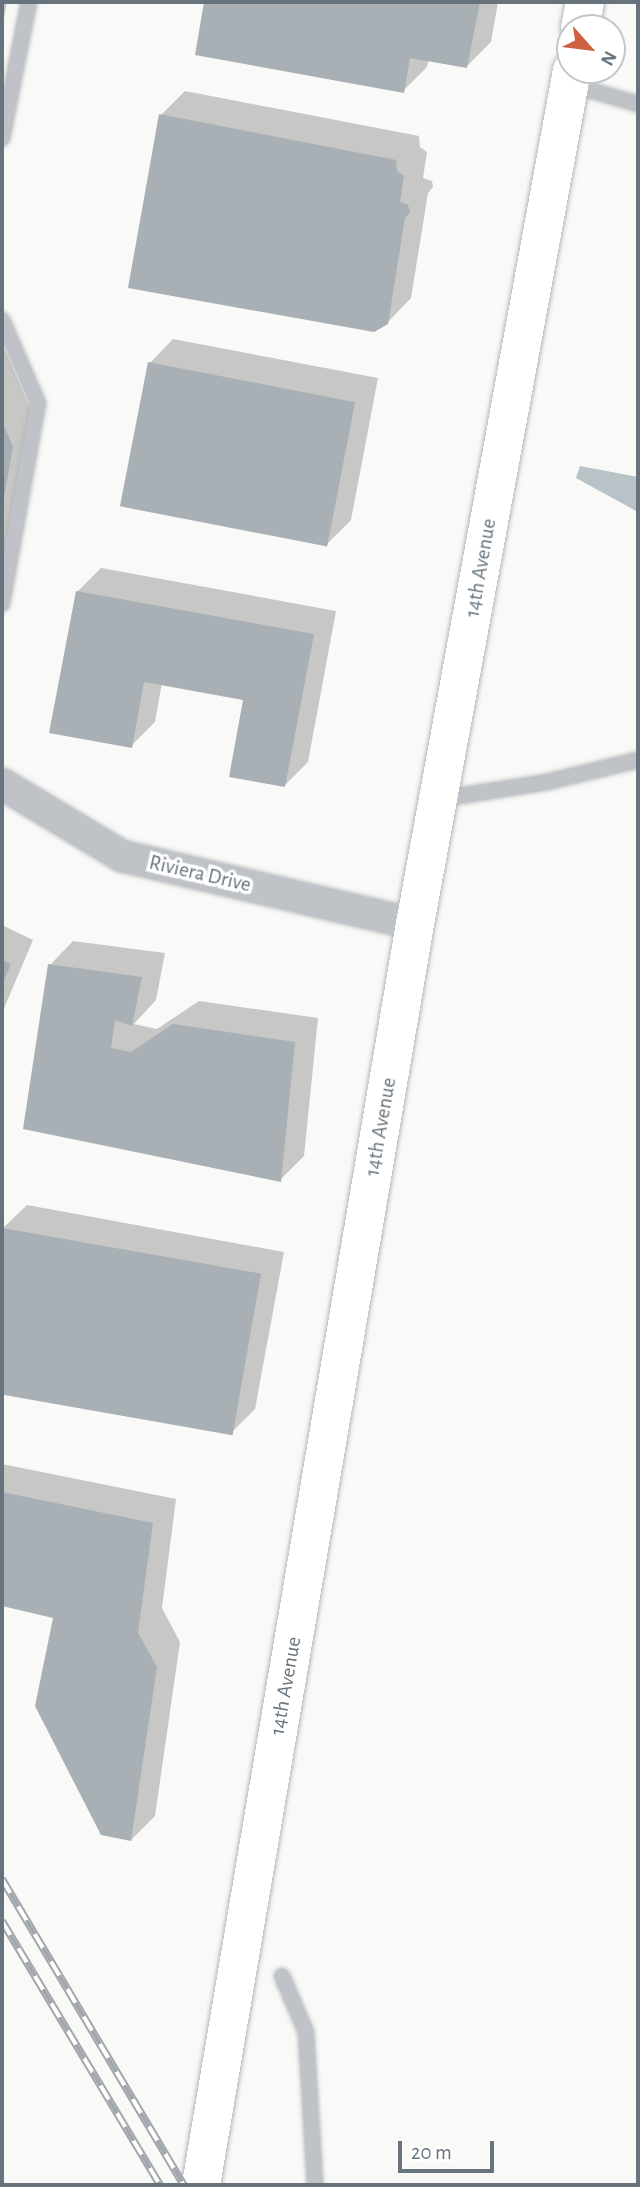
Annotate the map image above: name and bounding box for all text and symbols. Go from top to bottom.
north arrow [556,14,626,84]
text: N [597,48,620,68]
street label: 14th Avenue [460,517,502,619]
street label: Riviera Drive [147,850,253,898]
street label: 14th Avenue [360,1076,402,1178]
street label: 14th Avenue [265,1635,307,1737]
scale bar [402,2128,498,2172]
text: 20 m [411,2142,452,2163]

